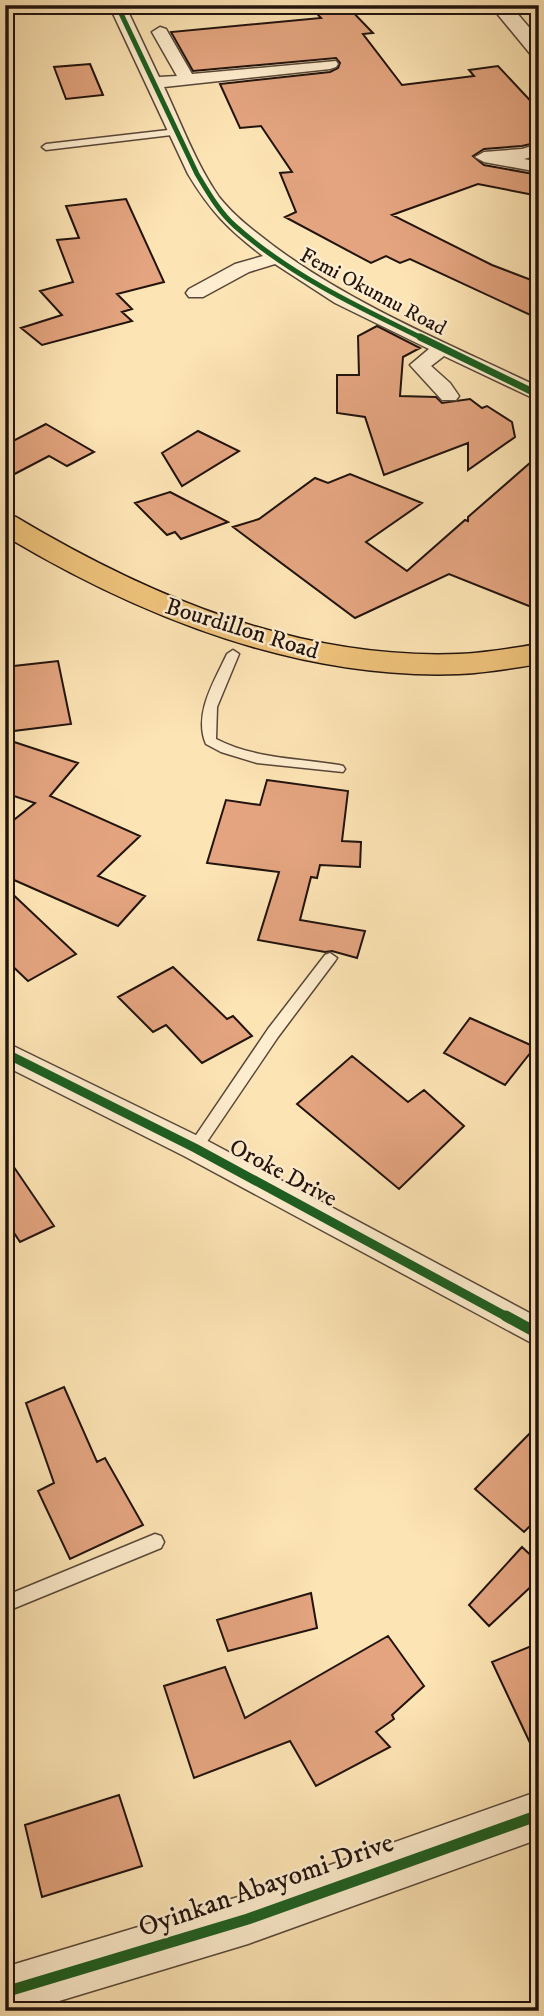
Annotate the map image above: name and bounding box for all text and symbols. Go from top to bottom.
street label: Femi Okunnu Road [295,243,451,342]
street label: Bourdillon Road [162,591,322,667]
street label: Oroke Drive [224,1132,342,1214]
street label: Oyinkan Abayomi Drive [134,1825,398,1945]

